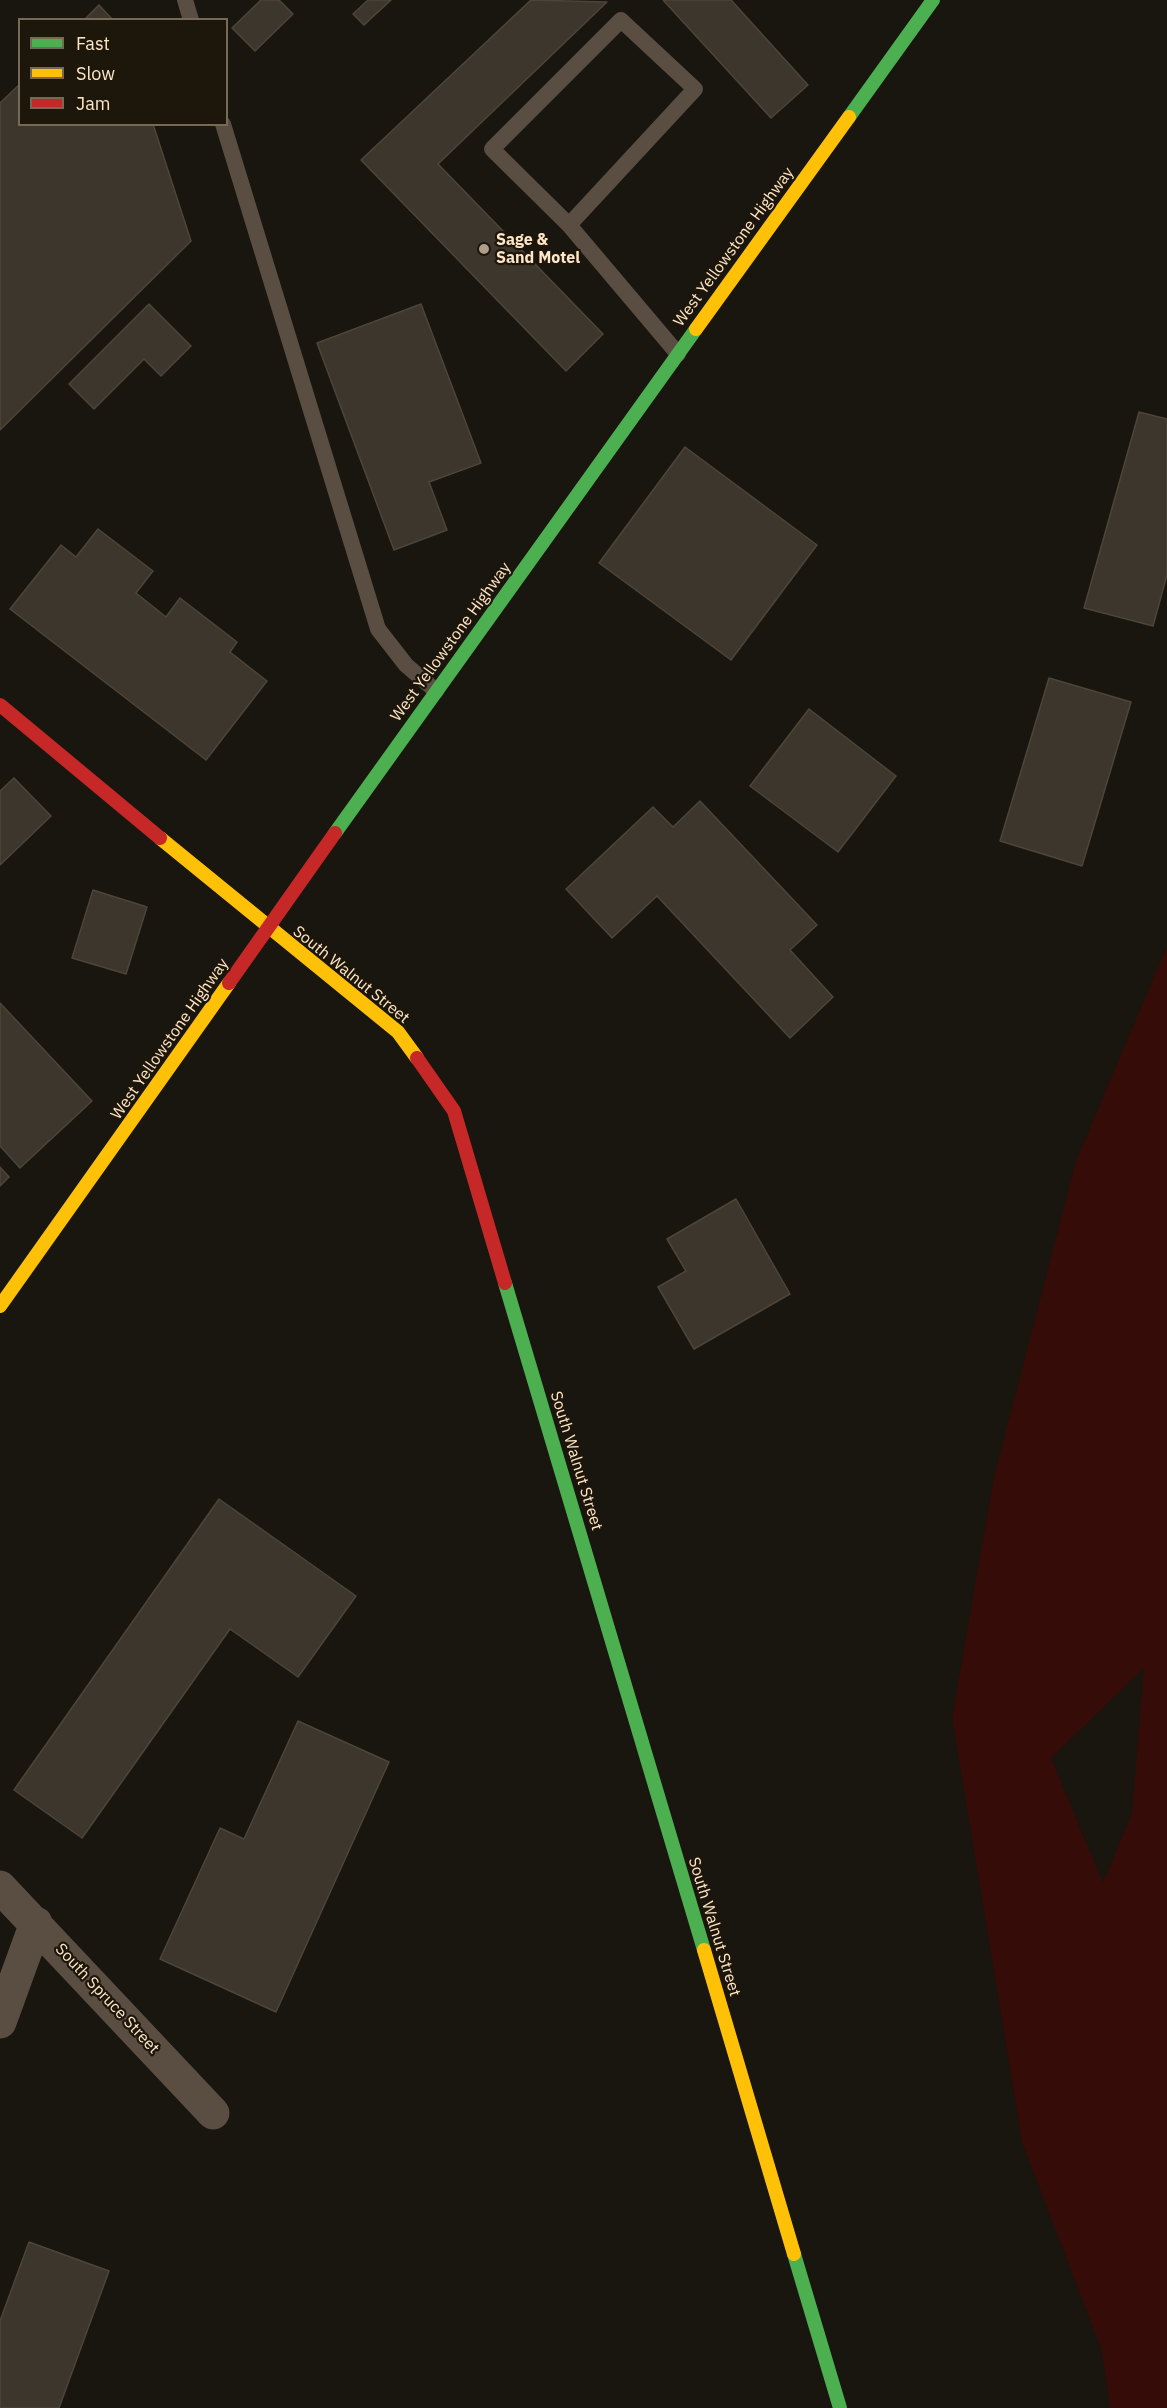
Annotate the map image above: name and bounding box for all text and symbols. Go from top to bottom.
legend [18,18,228,126]
text: Fast [76,32,110,55]
text: Slow [76,62,115,85]
text: Jam [76,92,111,115]
street label: West Yellowstone Highway [670,164,798,330]
place label: Sage & Sand Motel [496,230,580,268]
marker: Sage & Sand Motel [477,242,491,256]
street label: West Yellowstone Highway [387,559,515,725]
street label: South Walnut Street [289,922,413,1028]
street label: West Yellowstone Highway [107,955,233,1123]
street label: South Walnut Street [546,1389,606,1533]
street label: South Walnut Street [684,1855,744,1999]
street label: South Spruce Street [51,1940,163,2058]

